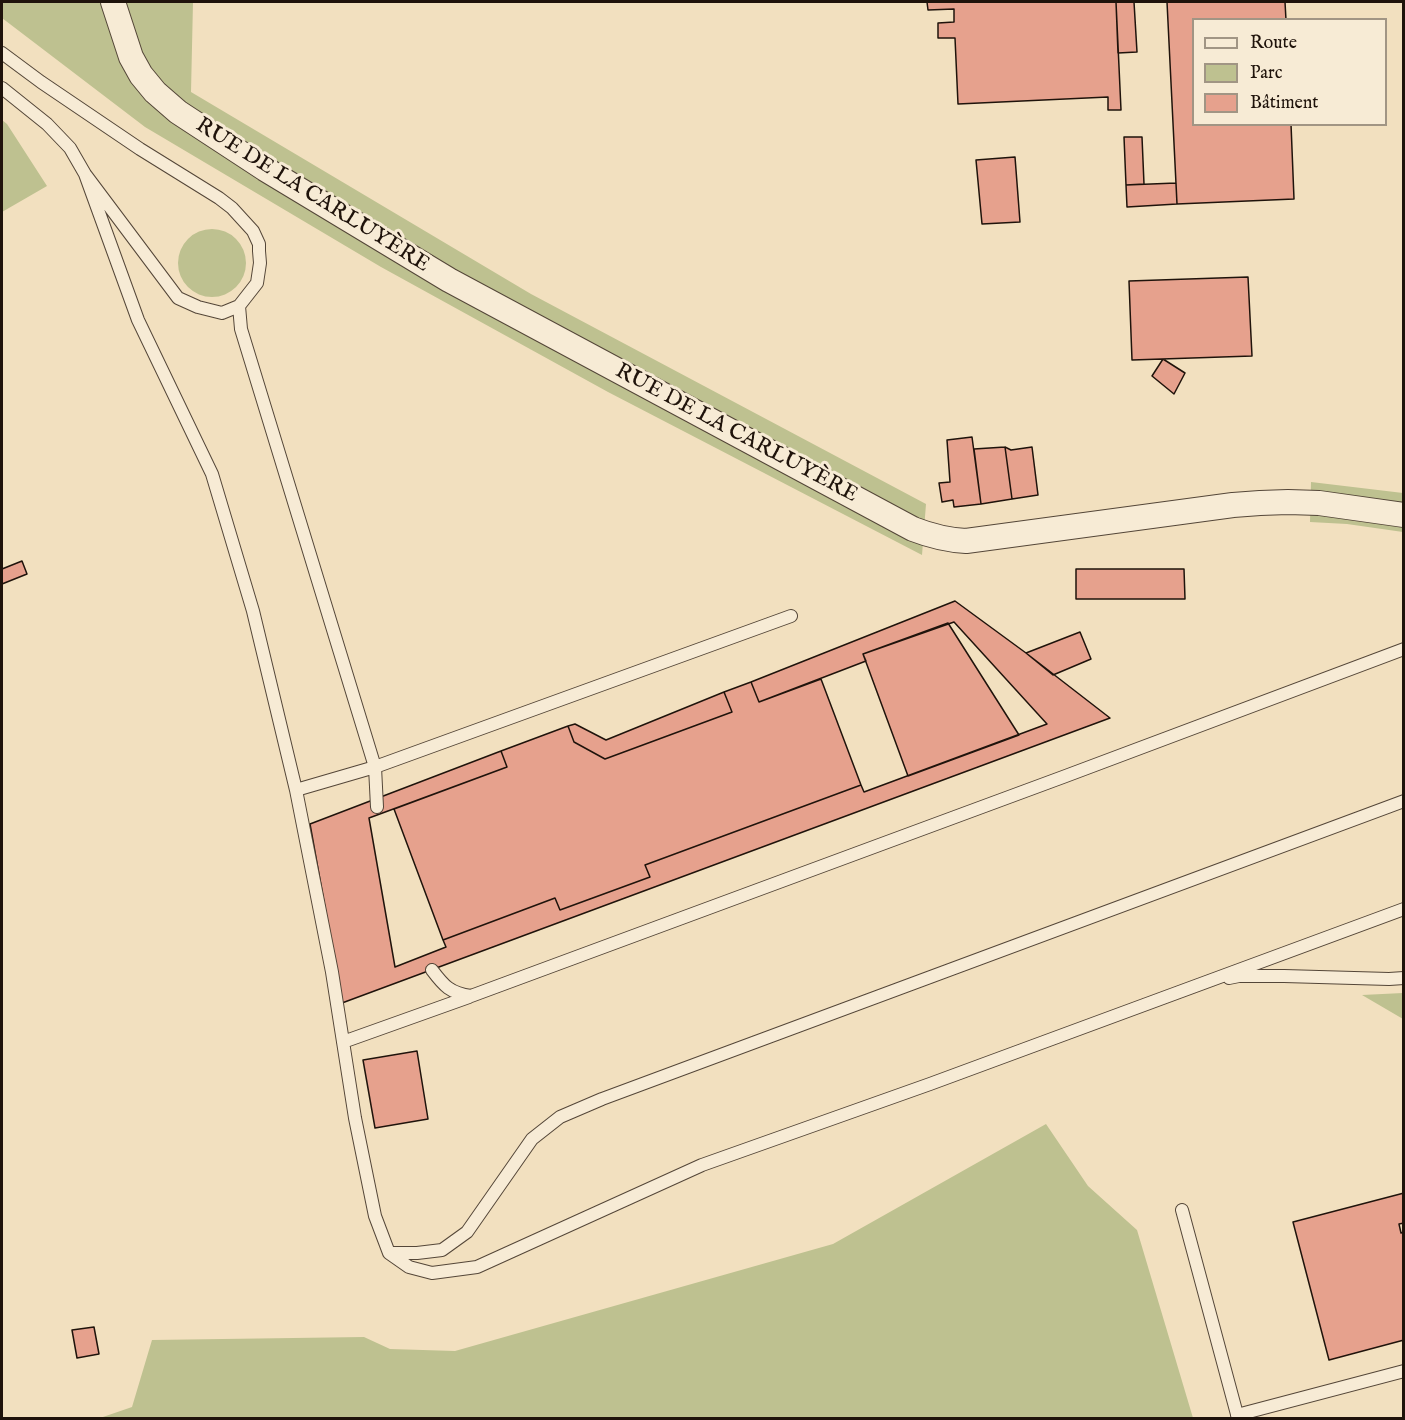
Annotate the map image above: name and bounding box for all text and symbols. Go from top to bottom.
legend [1192,18,1387,126]
text: Route [1250,32,1297,55]
text: Parc [1250,62,1282,85]
text: Bâtiment [1250,92,1319,115]
street label: RUE DE LA CARLUYÈRE [190,113,434,279]
street label: RUE DE LA CARLUYÈRE [610,359,862,509]

